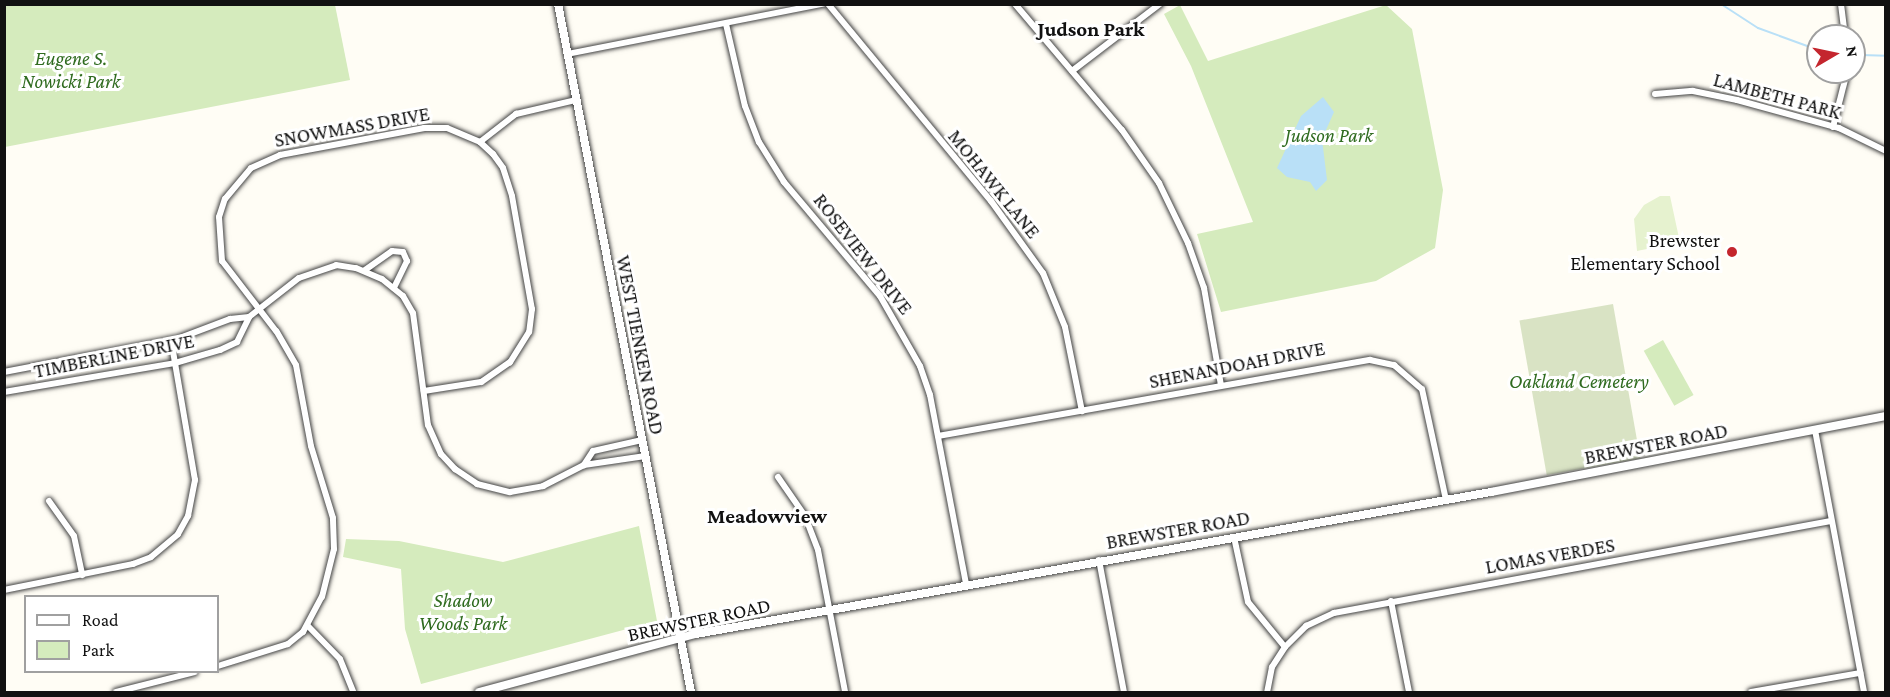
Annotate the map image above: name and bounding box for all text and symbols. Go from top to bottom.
district label: Judson Park [1037,16,1145,42]
north arrow [1806,24,1866,84]
text: N [1843,45,1862,58]
park label: Eugene S. Nowicki Park [21,46,121,93]
street label: LAMBETH PARK [1711,67,1843,125]
street label: SNOWMASS DRIVE [273,102,431,152]
park label: Judson Park [1285,123,1373,147]
street label: MOHAWK LANE [943,125,1045,243]
street label: ROSEVIEW DRIVE [808,189,918,319]
place label: Brewster Elementary School [1570,228,1720,275]
marker: Brewster Elementary School [1725,245,1739,259]
street label: WEST TIENKEN ROAD [611,253,669,437]
street label: TIMBERLINE DRIVE [32,329,196,383]
street label: SHENANDOAH DRIVE [1147,336,1327,394]
park label: Oakland Cemetery [1509,369,1649,393]
street label: BREWSTER ROAD [1582,418,1730,470]
district label: Meadowview [707,503,827,529]
street label: BREWSTER ROAD [1104,506,1252,554]
street label: LOMAS VERDES [1483,533,1617,579]
park label: Shadow Woods Park [419,589,507,636]
street label: BREWSTER ROAD [625,593,773,647]
legend [24,595,219,673]
text: Road [82,610,119,630]
text: Park [82,640,114,660]

